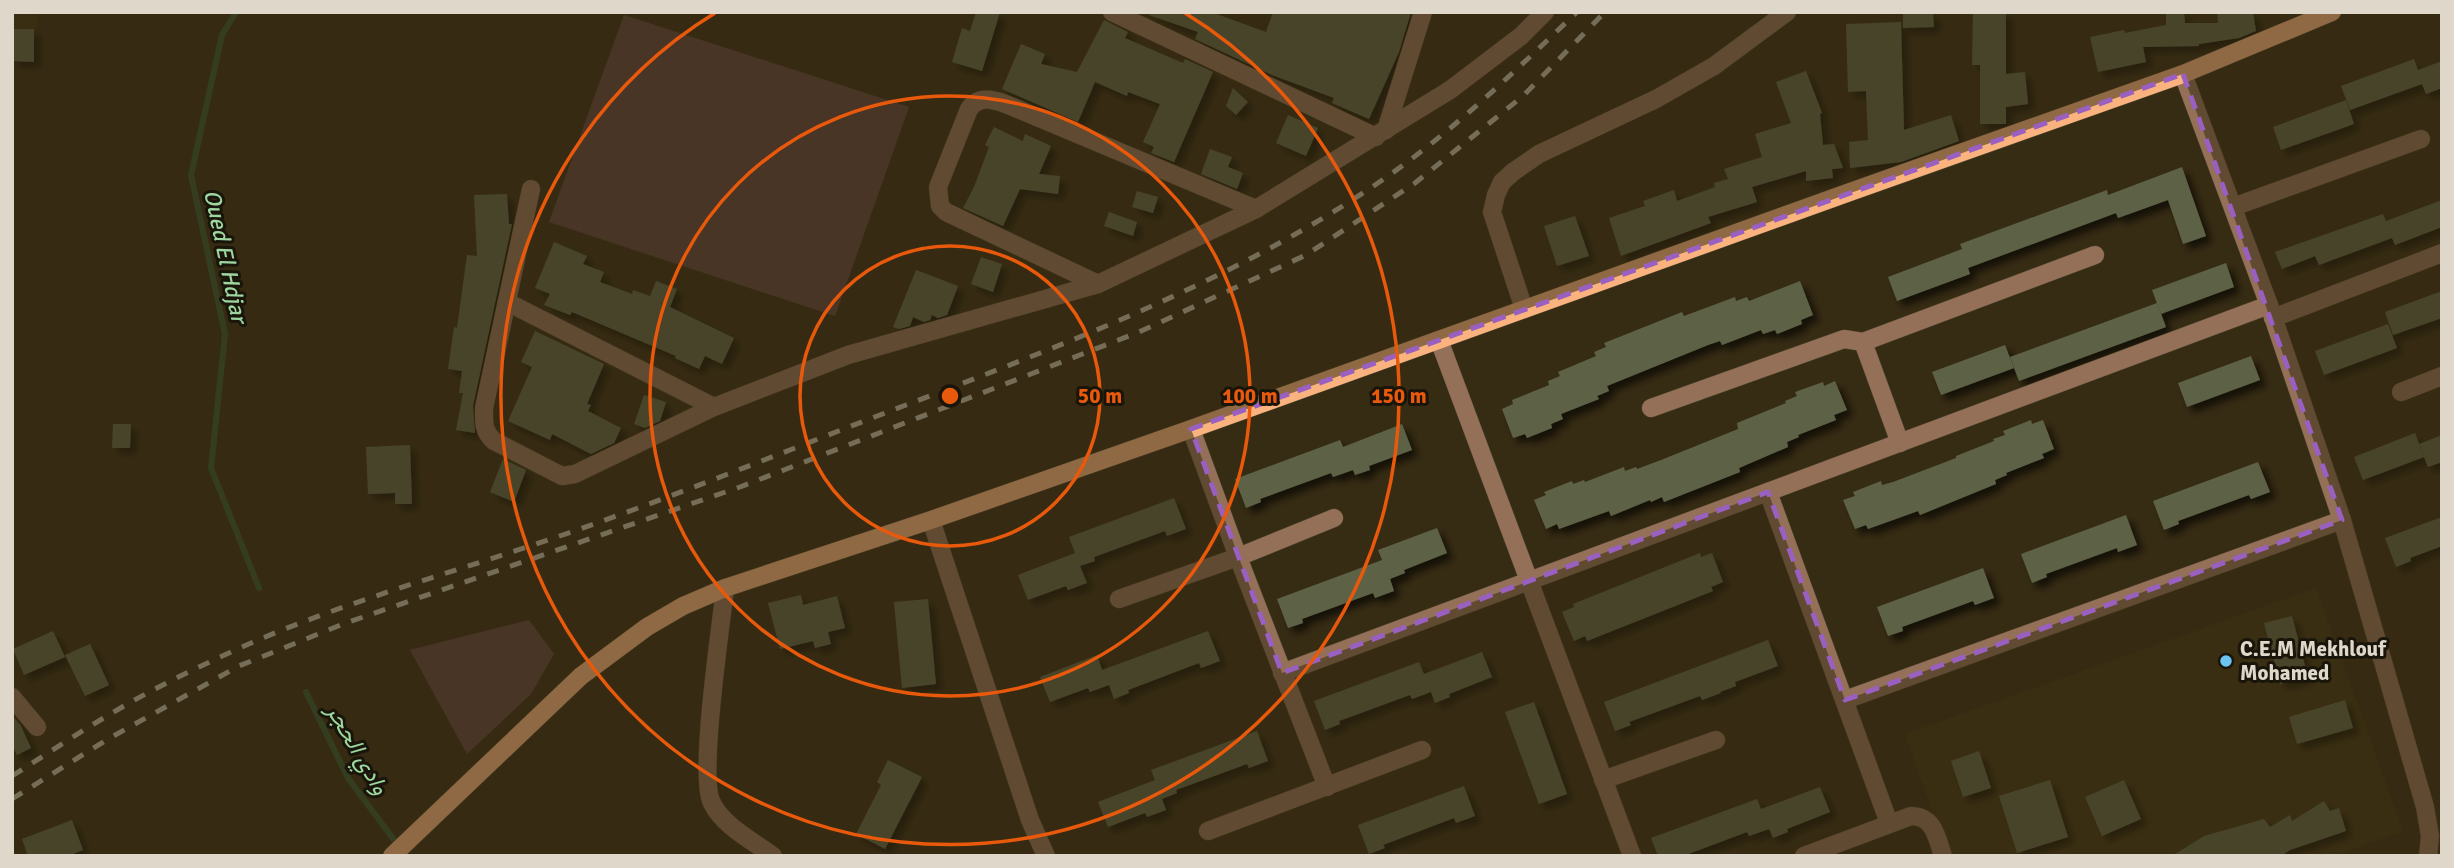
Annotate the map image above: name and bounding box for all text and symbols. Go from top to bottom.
water label: Oued El Hdjar [197,187,255,329]
text: 50 m [1078,383,1122,409]
text: 100 m [1222,383,1278,409]
text: 150 m [1371,383,1427,409]
centre of rings [938,384,962,408]
place label: C.E.M Mekhlouf Mohamed [2240,636,2387,686]
marker: C.E.M Mekhlouf Mohamed [2218,653,2234,669]
water label: وادي الحجر [316,697,395,802]

